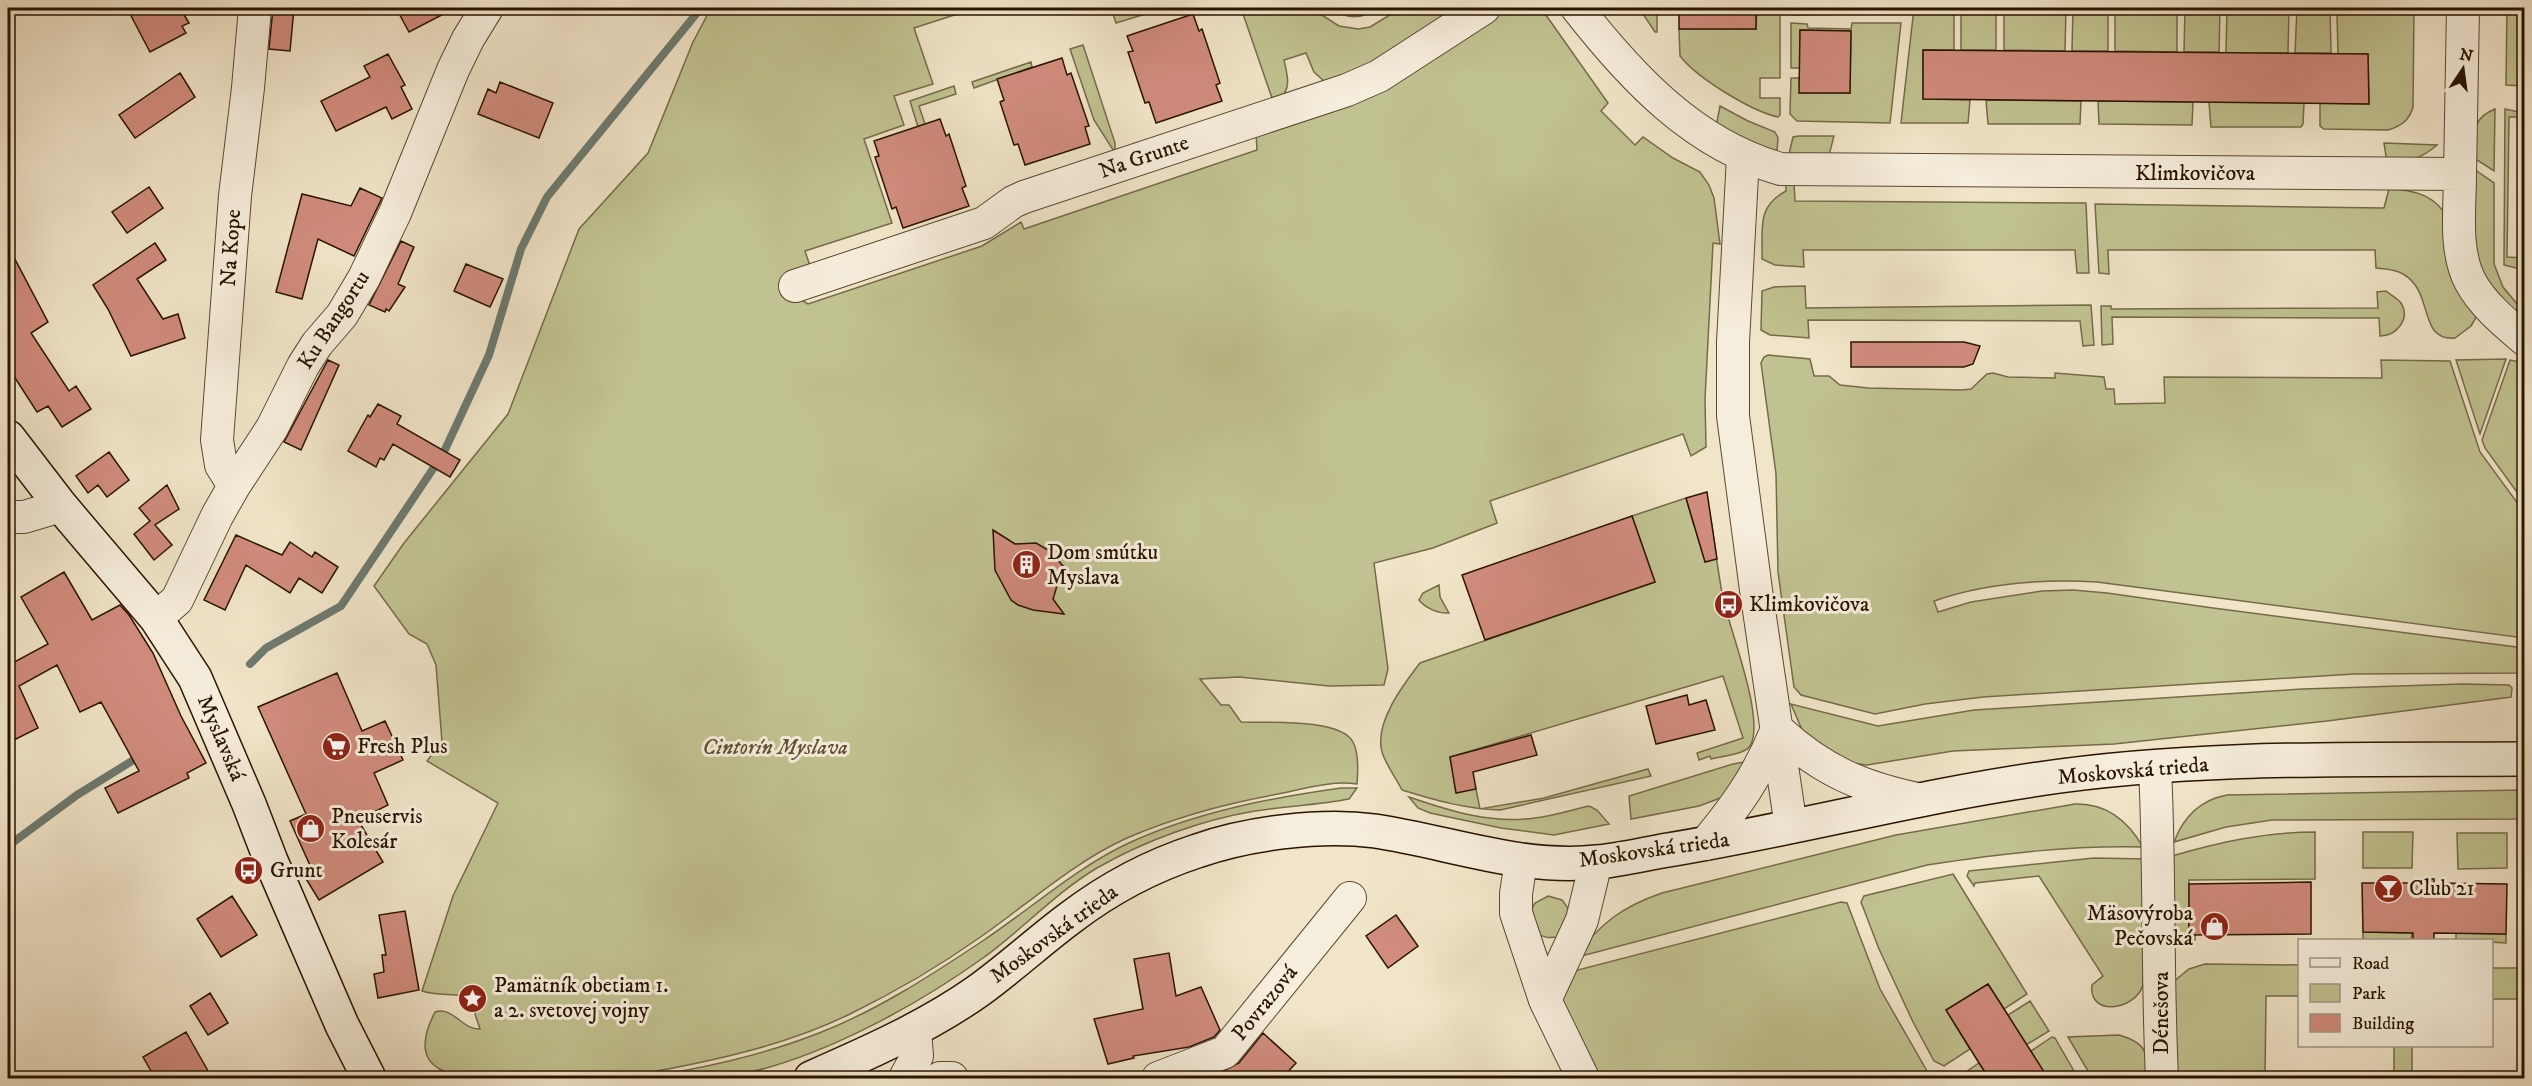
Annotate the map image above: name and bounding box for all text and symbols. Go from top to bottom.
north arrow [2433,39,2493,99]
text: N [2457,44,2475,67]
street label: Na Grunte [1095,129,1193,185]
street label: Klimkovičova [2135,160,2256,187]
street label: Na Kope [215,208,247,288]
street label: Ku Bangortu [292,265,376,375]
place label: Dom smútku Myslava [1047,539,1158,591]
building icon: Dom smútku Myslava [1010,549,1042,581]
bus stop icon: Klimkovičova [1712,588,1744,620]
place label: Klimkovičova [1749,591,1870,618]
street label: Myslavská [191,691,251,786]
supermarket icon: Fresh Plus [320,730,352,762]
place label: Fresh Plus [357,733,447,760]
park label: Cintorín Myslava [702,734,848,761]
street label: Moskovská trieda [2056,751,2210,791]
place label: Pneuservis Kolesár [331,803,423,855]
shop icon: Pneuservis Kolesár [294,813,326,845]
street label: Moskovská trieda [1577,826,1732,874]
bus stop icon: Grunt [233,854,265,886]
place label: Grunt [270,857,323,884]
bar icon: Club 21 [2372,872,2404,904]
place label: Club 21 [2409,875,2475,902]
street label: Moskovská trieda [985,878,1124,989]
place label: Mäsovýroba Pečovská [2087,900,2194,952]
shop icon: Mäsovýroba Pečovská [2198,910,2230,942]
legend [2298,939,2493,1047]
text: Road [2352,953,2389,975]
street label: Povrazová [1226,959,1304,1046]
street label: Dénešova [2148,971,2175,1055]
place label: Pamätník obetiam 1. a 2. svetovej vojny [494,972,669,1024]
place icon: Pamätník obetiam 1. a 2. svetovej vojny [457,982,489,1014]
text: Park [2352,983,2386,1005]
text: Building [2352,1013,2414,1035]

